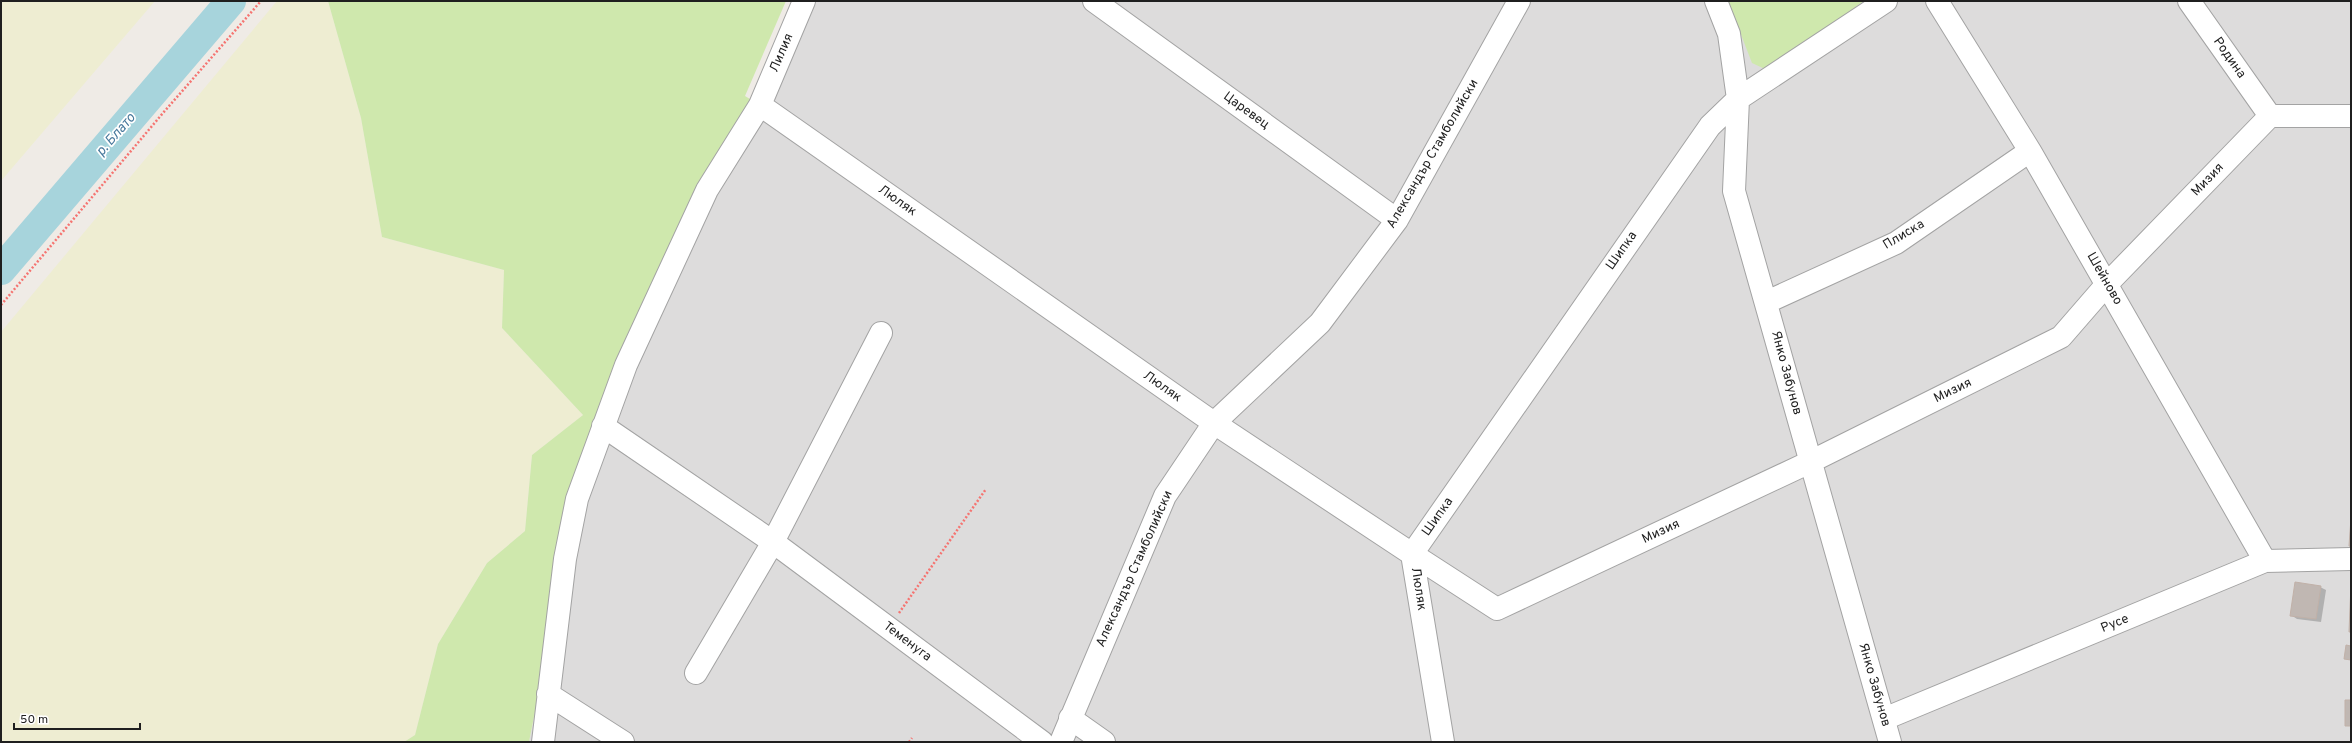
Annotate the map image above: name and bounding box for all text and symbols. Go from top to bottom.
street label: Лилия [767,31,797,75]
street label: Родина [2209,34,2249,82]
street label: Александър Стамболийски [1384,77,1482,231]
street label: Царевец [1220,89,1272,133]
water label: р. Блато [93,109,140,160]
street label: Мизия [2188,160,2228,200]
street label: Люляк [875,182,919,220]
street label: Плиска [1880,216,1928,254]
street label: Шипка [1603,229,1641,273]
street label: Шейново [2083,250,2125,308]
street label: Янко Забунов [1767,329,1805,417]
street label: Люляк [1140,368,1184,406]
street label: Мизия [1932,375,1974,407]
street label: Александър Стамболийски [1093,488,1177,650]
street label: Шипка [1419,495,1457,539]
street label: Мизия [1640,516,1682,548]
street label: Люляк [1407,566,1429,612]
street label: Русе [2099,611,2131,637]
street label: Теменуга [880,619,934,665]
street label: Янко Забунов [1854,641,1894,729]
scale bar [14,705,140,731]
text: 50 m [20,712,48,728]

